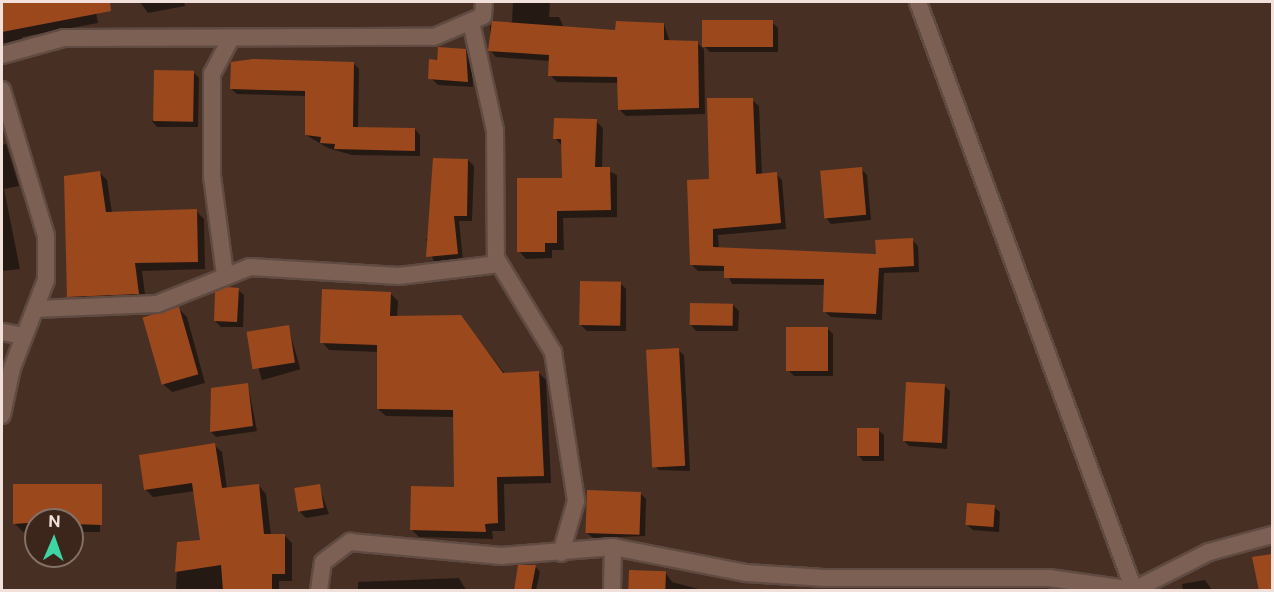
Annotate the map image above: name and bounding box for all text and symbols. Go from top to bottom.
north arrow [24,508,84,568]
text: N [48,512,61,531]

